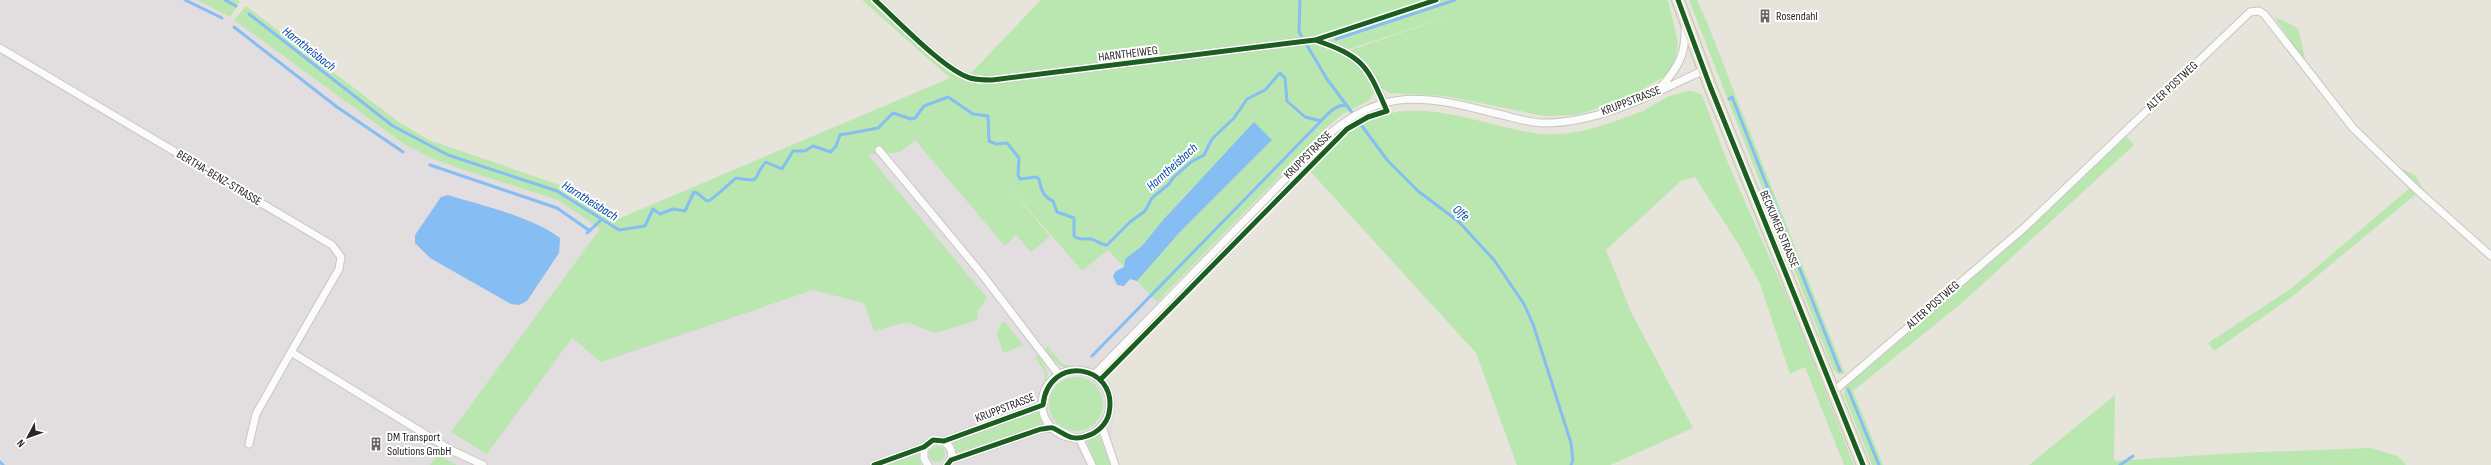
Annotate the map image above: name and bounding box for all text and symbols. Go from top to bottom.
building icon: Rosendahl [1757,8,1773,24]
place label: Rosendahl [1776,9,1818,24]
water label: Harntheisbach [279,23,339,75]
street label: HARNTHEIWEG [1097,43,1159,65]
street label: ALTER POSTWEG [2142,58,2201,115]
street label: KRUPPSTRASSE [1599,83,1663,119]
street label: KRUPPSTRASSE [1281,128,1335,182]
water label: Harntheisbach [1143,140,1201,194]
street label: BERTHA-BENZ-STRASSE [174,147,264,209]
water label: Harntheisbach [559,177,622,225]
street label: BECKUMER STRASSE [1756,188,1802,270]
water label: Olfe [1449,201,1473,225]
street label: ALTER POSTWEG [1903,278,1963,333]
street label: KRUPPSTRASSE [973,390,1037,426]
north arrow [8,417,48,457]
place label: DM Transport Solutions GmbH [387,430,451,459]
building icon: DM Transport Solutions GmbH [368,436,384,452]
text: N [14,437,28,450]

